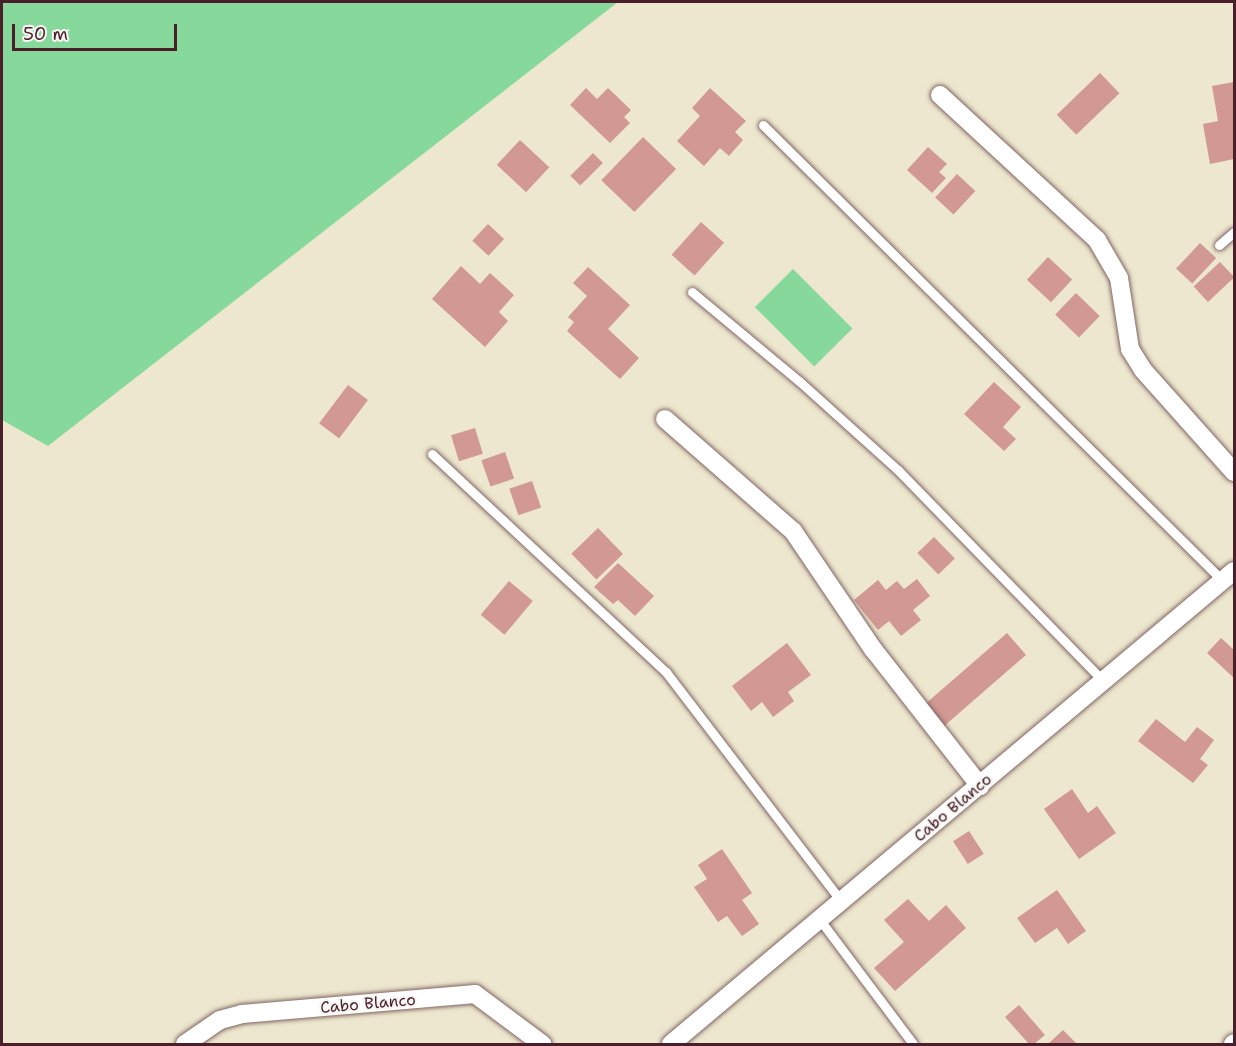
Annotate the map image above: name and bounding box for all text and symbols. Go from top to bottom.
scale bar [15,12,180,50]
text: 50 m [23,22,68,46]
street label: Cabo Blanco [910,770,996,846]
street label: Cabo Blanco [319,990,417,1018]

